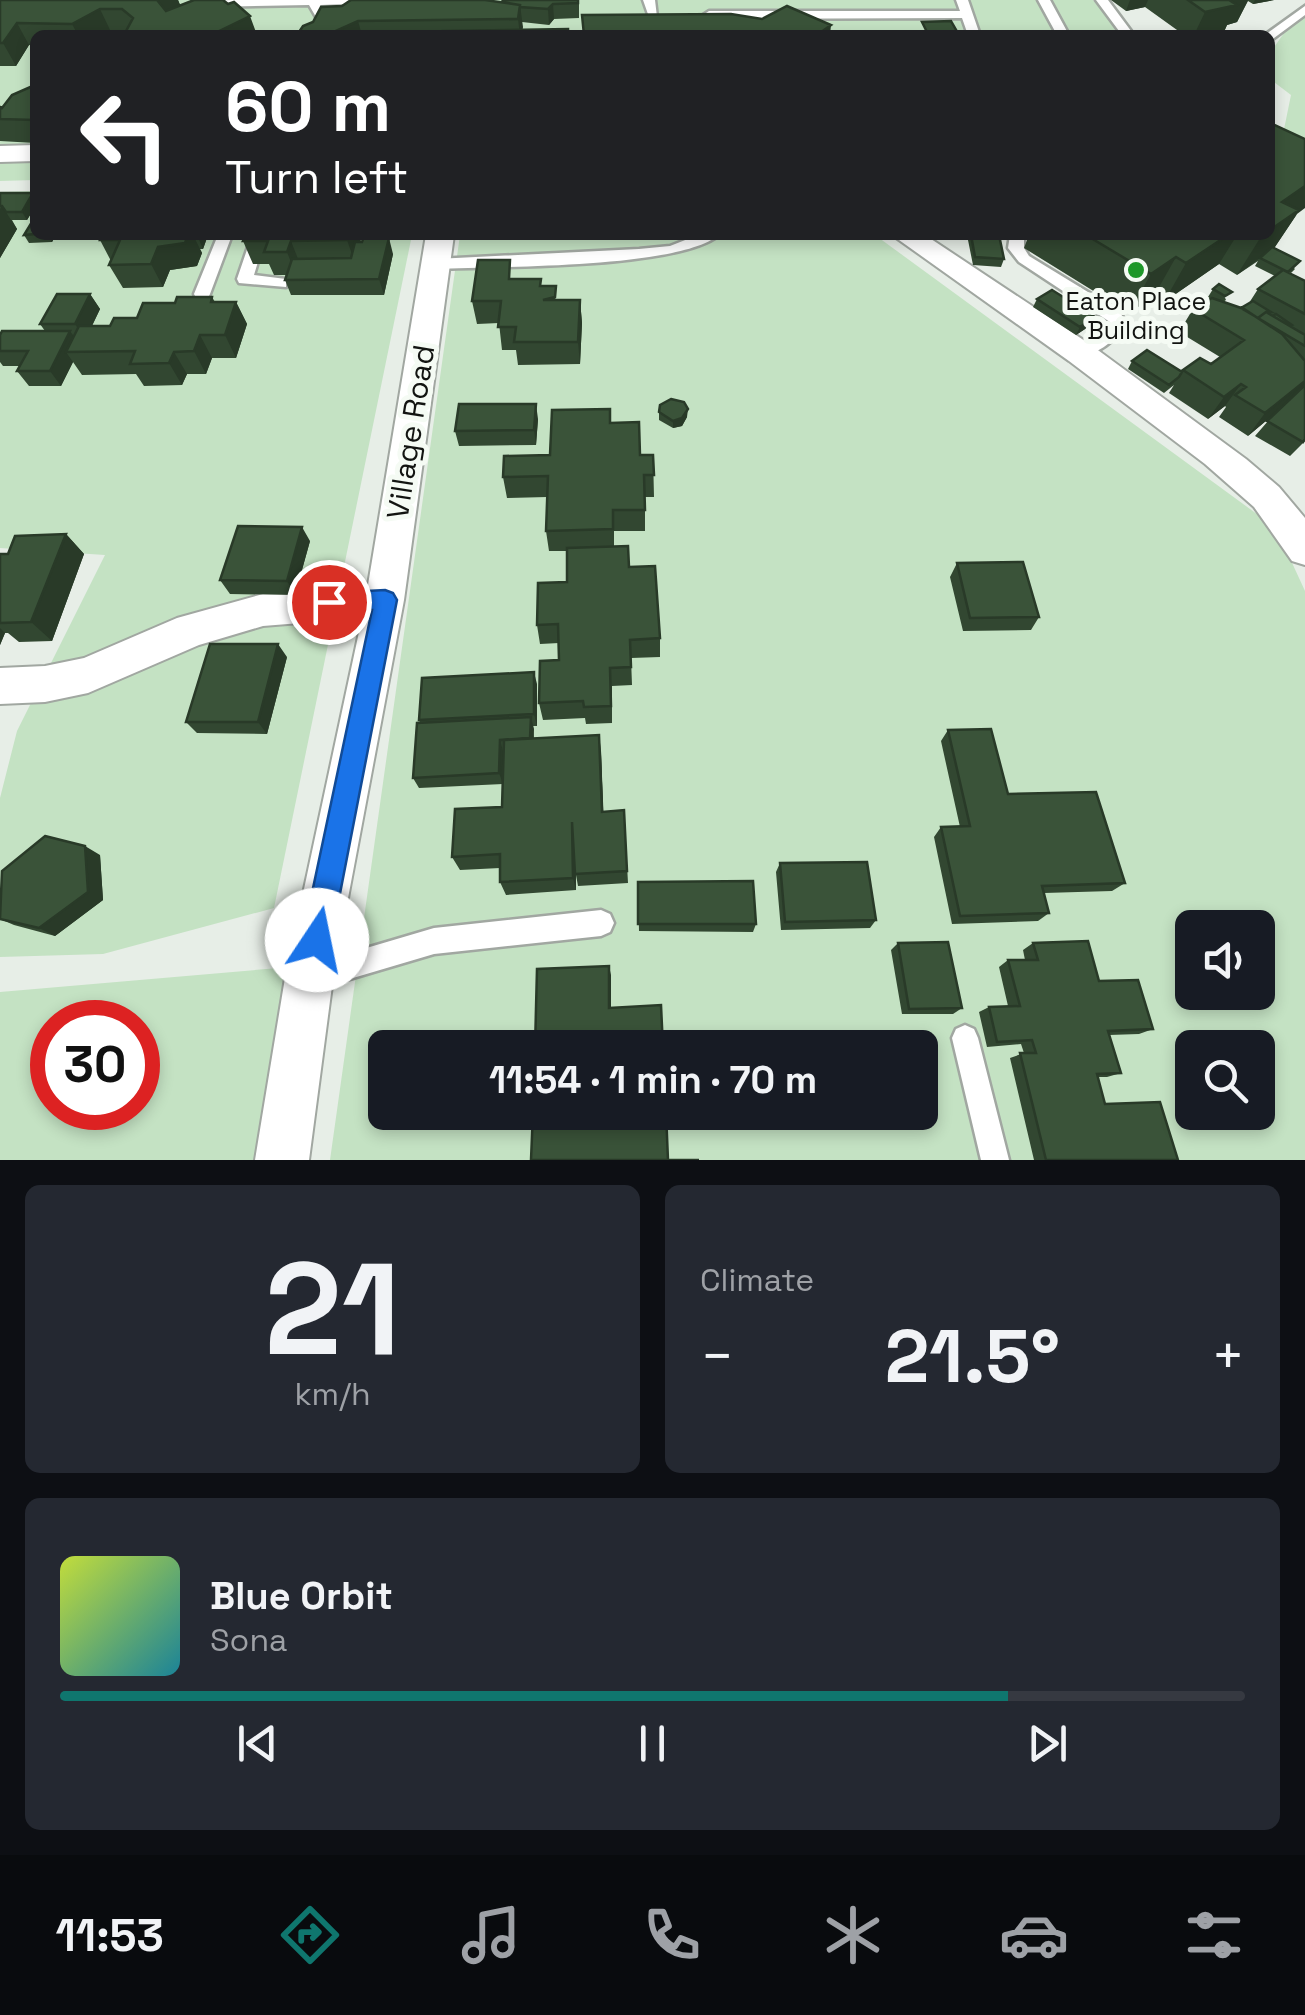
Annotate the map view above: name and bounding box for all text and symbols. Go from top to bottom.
text: 60 m [225,62,391,151]
icon: left [60,70,190,200]
text: Turn left [225,149,408,206]
marker: Eaton Place Building [1125,259,1147,281]
place label: Eaton Place Building [1066,285,1206,346]
street label: Village Road [377,342,444,522]
pin [287,560,372,645]
icon: arrive [302,575,357,630]
position arrow [265,888,369,992]
map controls [1175,910,1275,1130]
button: sound [1175,910,1275,1010]
speed limit sign: 30 [30,1000,160,1130]
button: search [1175,1030,1275,1130]
text: 11:54 · 1 min · 70 m [489,1056,817,1104]
text: 21 [265,1226,400,1392]
text: Climate [700,1260,814,1300]
text: 21.5° [885,1308,1060,1404]
text: − [700,1321,734,1391]
text: + [1211,1321,1245,1391]
text: km/h [294,1374,371,1414]
text: Blue Orbit [210,1572,393,1620]
text: Sona [210,1620,287,1660]
icon: previous [230,1716,285,1771]
icon: pause [625,1716,680,1771]
icon: next [1020,1716,1075,1771]
icon: directions [275,1900,345,1970]
icon: music [456,1900,526,1970]
icon: phone [637,1900,707,1970]
icon: climate [818,1900,888,1970]
icon: car [999,1900,1069,1970]
icon: filters [1179,1900,1249,1970]
text: 11:53 [55,1907,164,1964]

